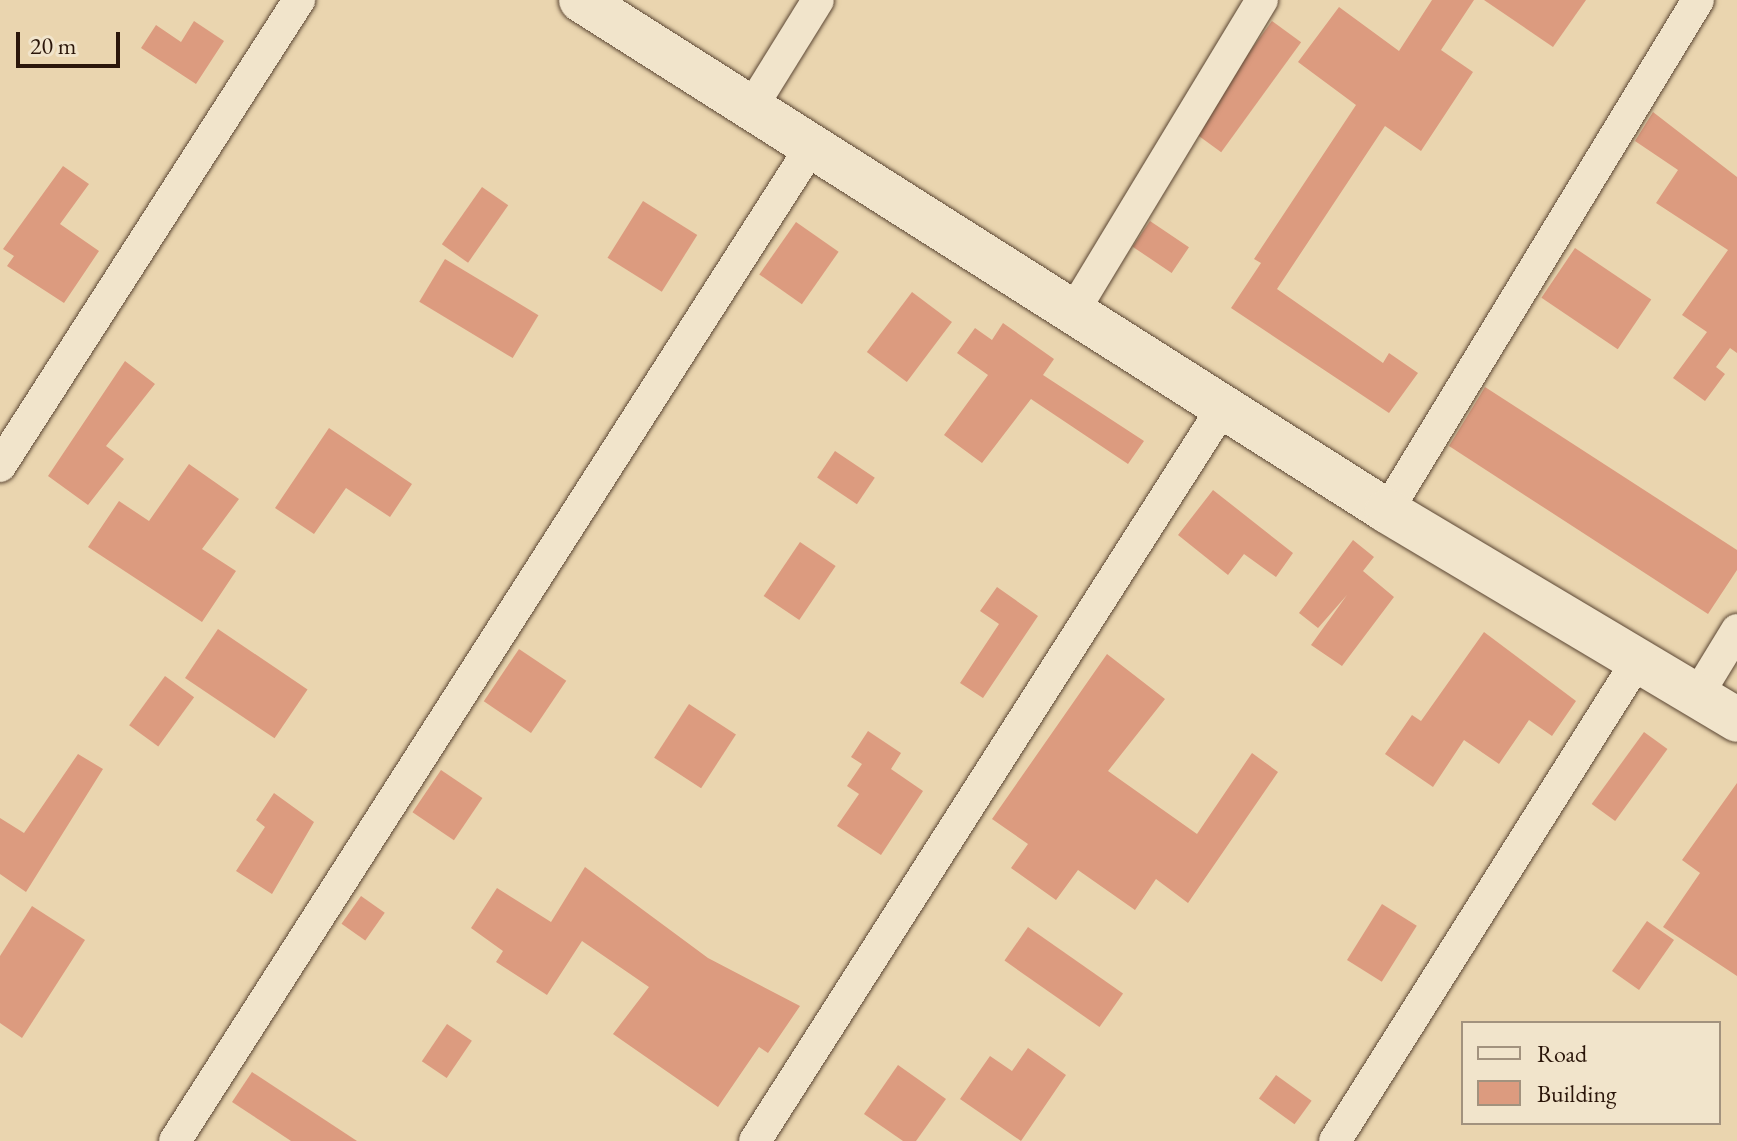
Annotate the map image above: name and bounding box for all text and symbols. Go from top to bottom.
scale bar [20,16,124,66]
text: 20 m [30,30,77,61]
legend [1461,1021,1721,1125]
text: Road [1537,1038,1587,1069]
text: Building [1537,1078,1617,1109]

